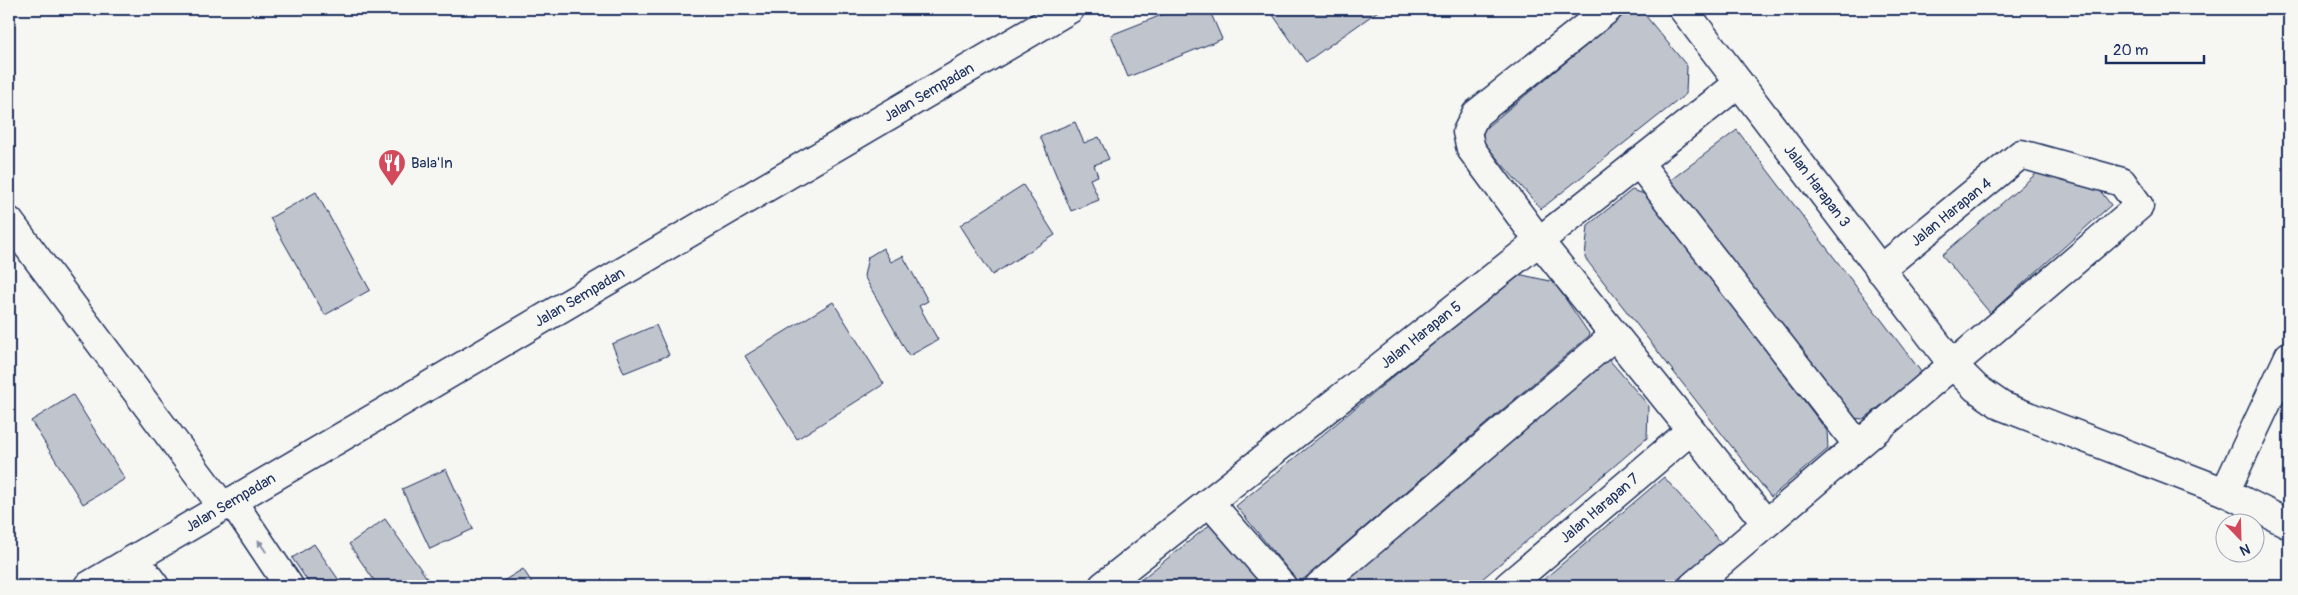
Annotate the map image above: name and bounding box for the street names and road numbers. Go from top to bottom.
street label: Jalan Sempadan [880,59,978,126]
street label: Jalan Harapan 3 [1779,141,1854,231]
street label: Jalan Harapan 4 [1907,174,1996,251]
street label: Jalan Sempadan [531,264,628,332]
street label: Jalan Harapan 5 [1376,297,1465,373]
street label: Jalan Sempadan [182,469,279,537]
street label: Jalan Harapan 7 [1556,469,1643,548]

